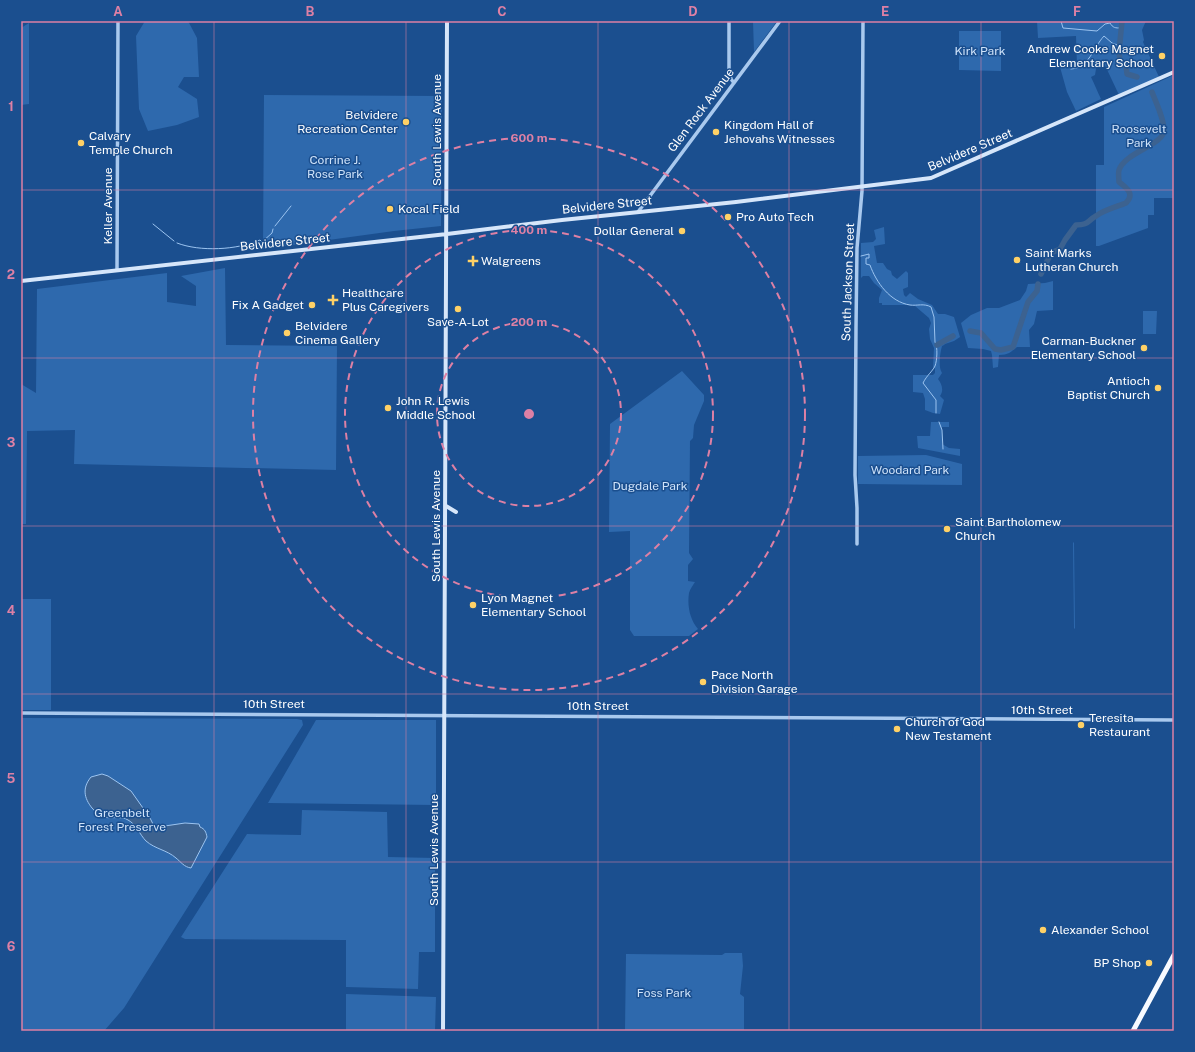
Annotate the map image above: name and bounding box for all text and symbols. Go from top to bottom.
text: A [113,4,123,19]
text: B [306,4,315,19]
text: C [497,4,507,19]
text: D [688,4,698,19]
text: E [881,4,889,19]
text: F [1073,4,1081,19]
place label: Andrew Cooke Magnet Elementary School [1027,42,1154,70]
park label: Kirk Park [954,44,1006,58]
marker: Andrew Cooke Magnet Elementary School [1157,51,1167,61]
street label: Glen Rock Avenue [665,65,737,154]
street label: South Lewis Avenue [430,74,444,186]
text: 1 [8,99,14,114]
place label: Belvidere Recreation Center [297,108,398,136]
marker: Belvidere Recreation Center [401,117,411,127]
place label: Kingdom Hall of Jehovahs Witnesses [724,118,835,146]
park label: Roosevelt Park [1112,122,1167,150]
street label: Belvidere Street [926,126,1015,174]
marker: Kingdom Hall of Jehovahs Witnesses [711,127,721,137]
place label: Calvary Temple Church [89,129,173,157]
text: 600 m [511,131,548,145]
marker: Calvary Temple Church [76,138,86,148]
park label: Corrine J. Rose Park [307,153,363,181]
street label: Keller Avenue [101,167,115,245]
street label: Belvidere Street [561,193,653,217]
place label: Kocal Field [398,202,460,216]
marker: Kocal Field [385,204,395,214]
place label: Pro Auto Tech [736,210,814,224]
marker: Pro Auto Tech [723,212,733,222]
street label: South Jackson Street [839,222,857,341]
text: 400 m [511,223,548,237]
place label: Dollar General [594,224,674,238]
marker: Dollar General [677,226,687,236]
street label: Belvidere Street [239,230,331,254]
place label: Saint Marks Lutheran Church [1025,246,1119,274]
place label: Walgreens [481,254,541,268]
marker: Saint Marks Lutheran Church [1012,255,1022,265]
marker: Walgreens [468,256,478,266]
text: 2 [7,267,15,282]
place label: Healthcare Plus Caregivers [342,286,429,314]
marker: Healthcare Plus Caregivers [327,294,339,306]
place label: Fix A Gadget [232,298,304,312]
marker: Fix A Gadget [307,300,317,310]
marker: Save-A-Lot [453,304,463,314]
place label: Save-A-Lot [427,315,489,329]
text: 200 m [511,315,547,329]
place label: Belvidere Cinema Gallery [295,319,381,347]
marker: Belvidere Cinema Gallery [282,328,292,338]
place label: Carman-Buckner Elementary School [1031,334,1136,362]
marker: Carman-Buckner Elementary School [1139,343,1149,353]
place label: Antioch Baptist Church [1067,374,1150,402]
marker: Antioch Baptist Church [1153,383,1163,393]
place label: John R. Lewis Middle School [396,394,476,422]
marker: John R. Lewis Middle School [383,403,393,413]
centre of rings [522,407,536,421]
text: 3 [7,435,16,450]
park label: Woodard Park [871,463,950,477]
street label: South Lewis Avenue [429,470,443,582]
park label: Dugdale Park [613,479,688,493]
place label: Saint Bartholomew Church [955,515,1062,543]
marker: Saint Bartholomew Church [942,524,952,534]
place label: Lyon Magnet Elementary School [481,591,587,619]
marker: Lyon Magnet Elementary School [468,600,478,610]
text: 4 [7,603,16,618]
place label: Pace North Division Garage [711,668,798,696]
marker: Pace North Division Garage [698,677,708,687]
street label: 10th Street [243,697,305,711]
street label: 10th Street [567,699,629,713]
street label: 10th Street [1011,703,1073,717]
place label: Teresita Restaurant [1089,711,1151,739]
place label: Church of God New Testament [905,715,992,743]
marker: Teresita Restaurant [1076,720,1086,730]
marker: Church of God New Testament [892,724,902,734]
text: 5 [7,771,16,786]
street label: South Lewis Avenue [427,794,441,906]
park label: Greenbelt Forest Preserve [78,806,166,834]
place label: Alexander School [1051,923,1150,937]
marker: Alexander School [1038,925,1048,935]
text: 6 [7,939,16,954]
place label: BP Shop [1093,956,1141,970]
marker: BP Shop [1144,958,1154,968]
park label: Foss Park [637,986,691,1000]

